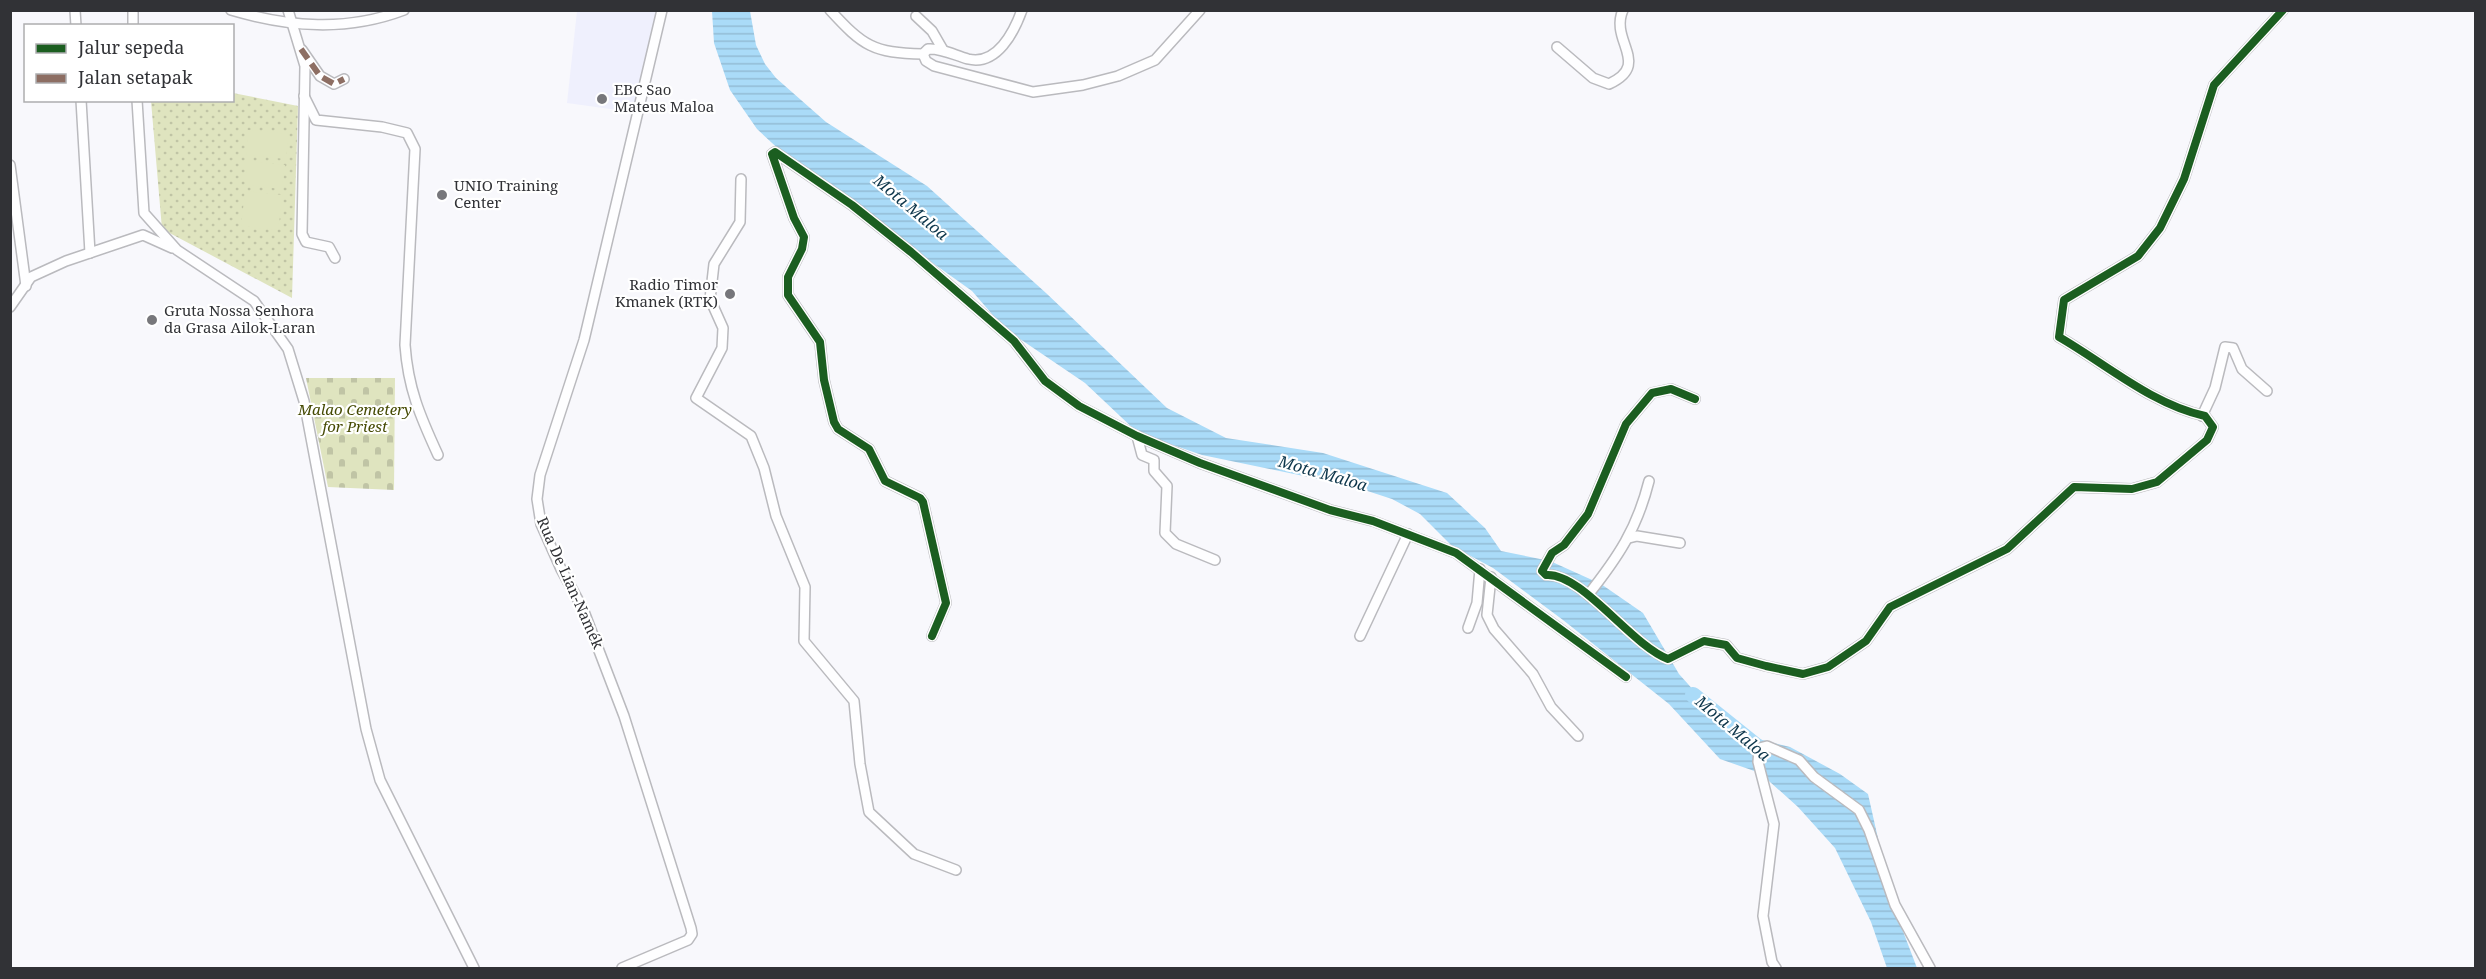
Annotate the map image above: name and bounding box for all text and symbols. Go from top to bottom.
legend [24,24,234,102]
text: Jalur sepeda [77,35,184,59]
text: Jalan setapak [77,65,193,89]
place label: EBC Sao Mateus Maloa [614,79,714,116]
marker: EBC Sao Mateus Maloa [595,92,609,106]
water label: Mota Maloa [868,169,954,245]
place label: UNIO Training Center [454,175,558,212]
marker: UNIO Training Center [435,188,449,202]
place label: Radio Timor Kmanek (RTK) [615,274,718,311]
marker: Radio Timor Kmanek (RTK) [723,287,737,301]
place label: Gruta Nossa Senhora da Grasa Ailok-Laran [164,300,316,337]
marker: Gruta Nossa Senhora da Grasa Ailok-Laran [145,313,159,327]
park label: Malao Cemetery for Priest [297,399,412,436]
water label: Mota Maloa [1275,450,1371,496]
street label: Rua De Lian-Namék [533,514,609,652]
water label: Mota Maloa [1690,690,1776,766]

